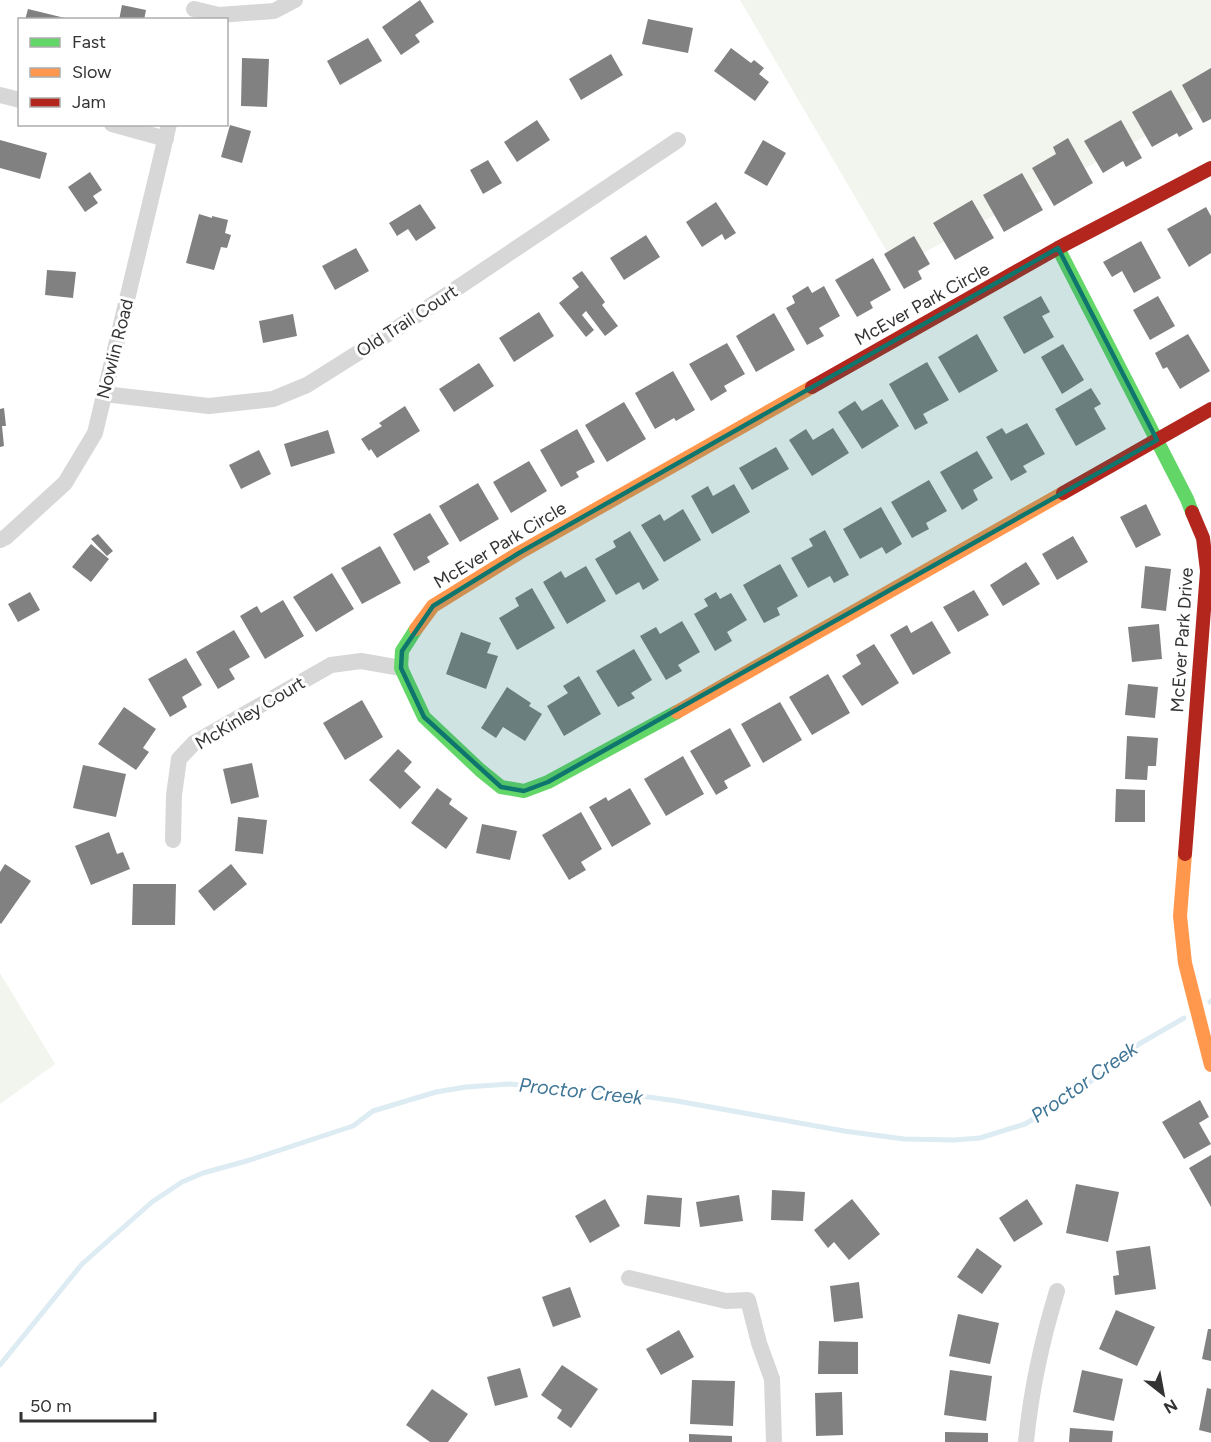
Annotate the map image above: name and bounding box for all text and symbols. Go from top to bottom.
legend [18,18,228,126]
text: Fast [72,31,106,53]
text: Slow [72,61,111,83]
text: Jam [72,91,106,113]
street label: McEver Park Circle [851,258,993,350]
street label: Old Trail Court [352,280,462,362]
street label: Nowlin Road [92,297,138,401]
street label: McEver Park Circle [430,497,570,593]
street label: McEver Park Drive [1166,567,1198,713]
street label: McKinley Court [191,672,309,754]
water label: Proctor Creek [1026,1036,1143,1128]
water label: Proctor Creek [518,1073,646,1110]
north arrow [1133,1364,1193,1424]
scale bar [21,1385,154,1423]
text: 50 m [30,1395,72,1417]
text: N [1160,1395,1181,1418]

